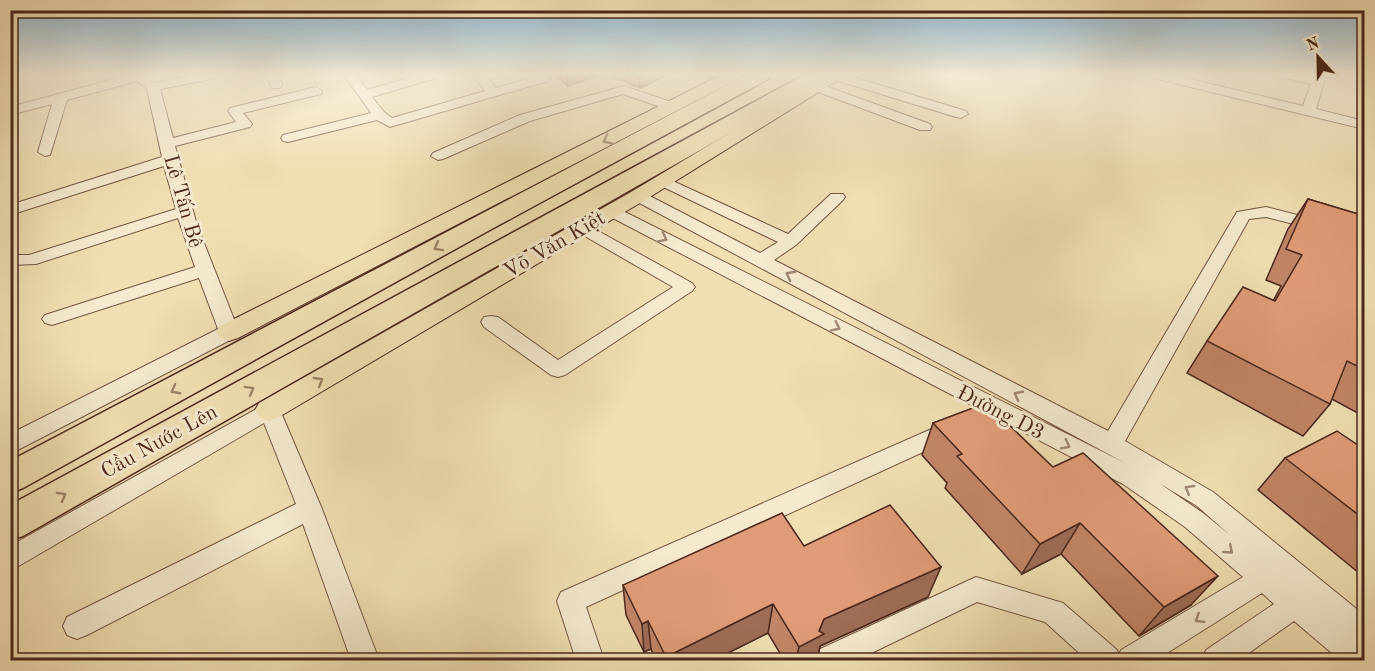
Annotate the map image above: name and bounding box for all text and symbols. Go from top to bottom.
north arrow [1288,27,1348,87]
text: N [1304,35,1323,55]
one-way arrow [603,133,614,144]
street label: Lê Tấn Bê [159,152,207,250]
street label: Võ Văn Kiệt [500,208,609,283]
one-way arrow [657,230,668,242]
one-way arrow [434,240,444,251]
one-way arrow [786,271,796,282]
one-way arrow [830,320,840,331]
one-way arrow [313,376,323,388]
street label: Đường D3 [953,382,1047,444]
one-way arrow [171,383,181,394]
one-way arrow [244,386,254,397]
one-way arrow [1014,391,1025,402]
street label: Cầu Nước Lên [97,400,221,483]
one-way arrow [1059,437,1070,449]
one-way arrow [1185,485,1195,497]
one-way arrow [55,492,66,503]
one-way arrow [1222,543,1233,554]
one-way arrow [1195,611,1205,623]

